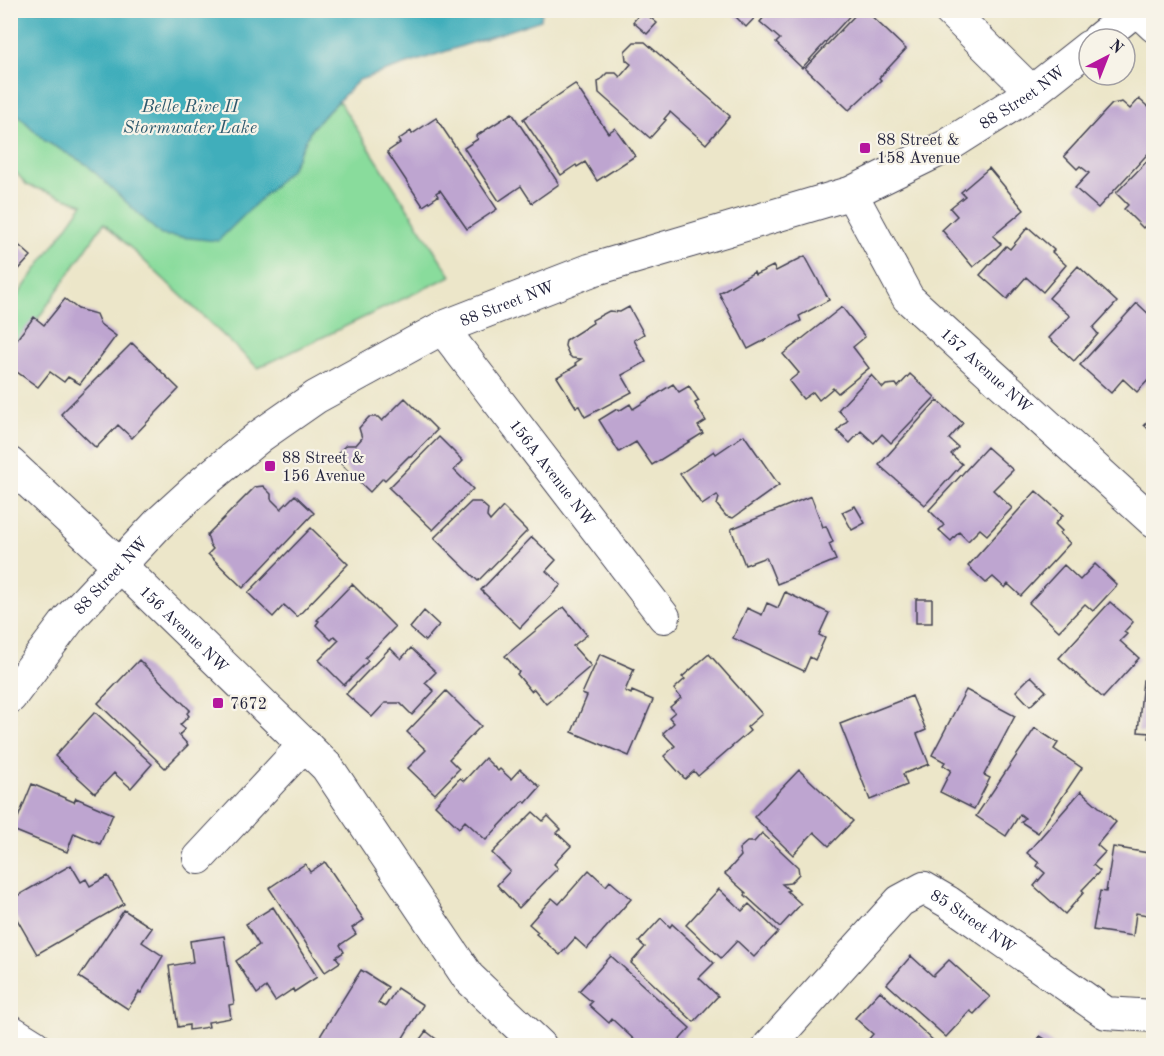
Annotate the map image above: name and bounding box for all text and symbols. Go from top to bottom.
north arrow [1077,27,1137,87]
text: N [1106,37,1126,58]
street label: 88 Street NW [977,63,1068,133]
water label: Belle Rive II Stormwater Lake [123,98,257,137]
place label: 88 Street & 158 Avenue [877,133,960,167]
marker: 88 Street & 158 Avenue [858,141,872,155]
street label: 88 Street NW [458,279,557,330]
street label: 157 Avenue NW [937,326,1034,417]
street label: 156A Avenue NW [506,417,597,530]
place label: 88 Street & 156 Avenue [282,451,365,485]
marker: 88 Street & 156 Avenue [263,459,277,473]
street label: 88 Street NW [72,535,151,618]
street label: 156 Avenue NW [136,584,231,677]
marker: 7672 [211,696,225,710]
place label: 7672 [230,697,267,713]
street label: 85 Street NW [927,888,1018,957]

